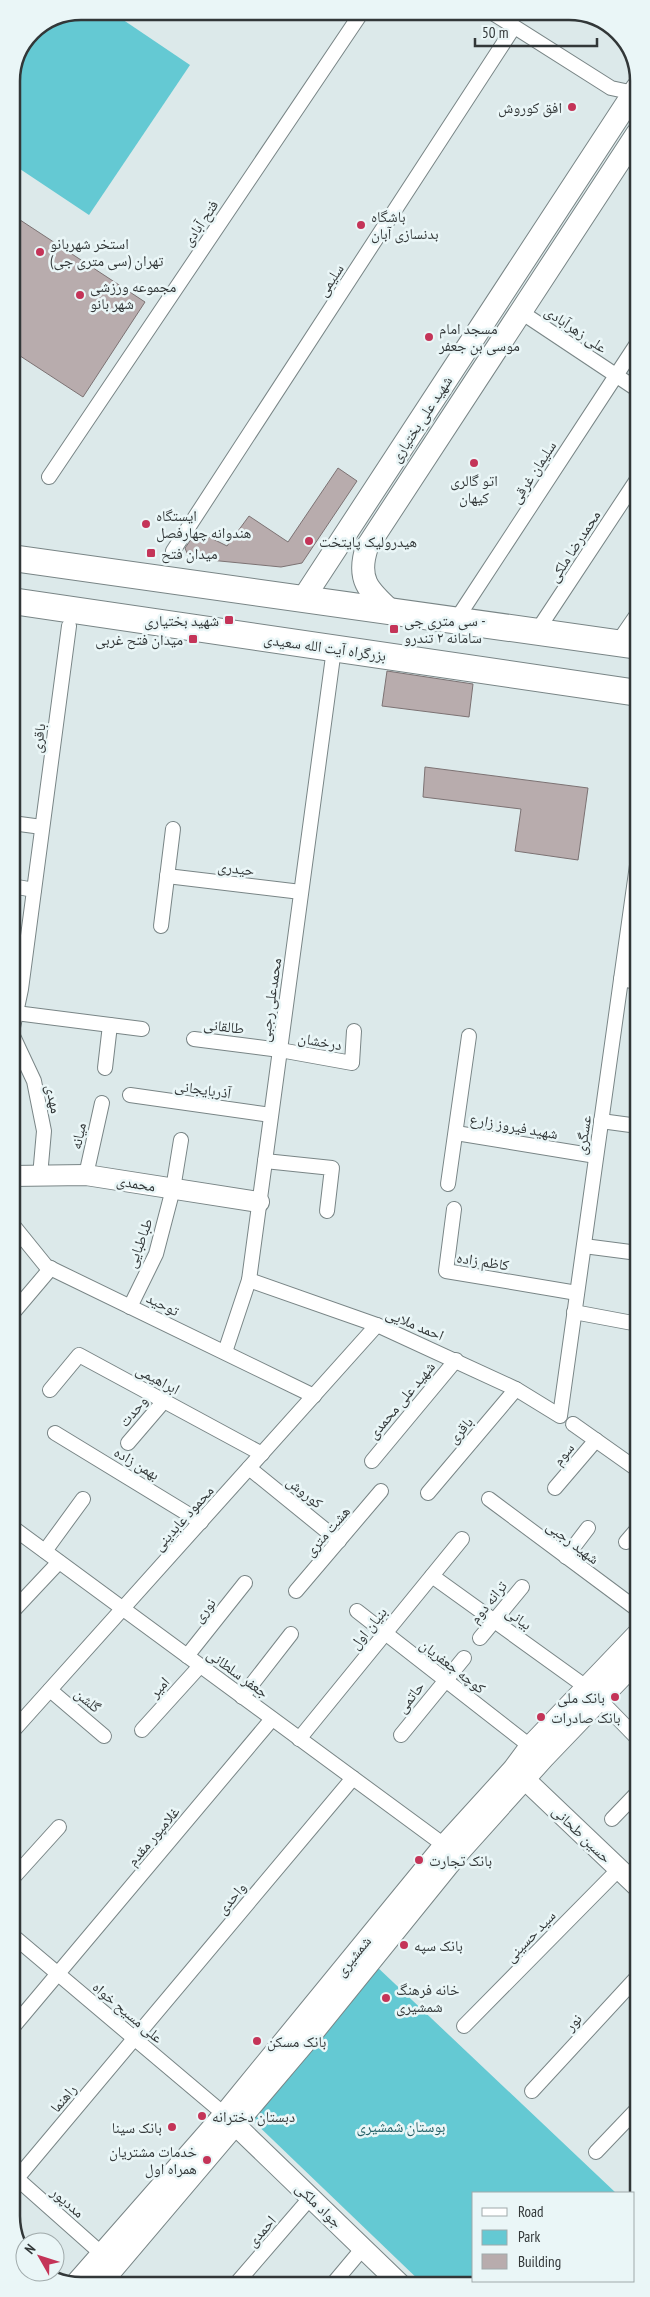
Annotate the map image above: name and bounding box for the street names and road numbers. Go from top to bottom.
street label: فتح آبادی [178,196,223,250]
street label: سلیمی [312,260,349,301]
street label: علی زهرآبادی [541,301,611,358]
street label: شهید علی بختیاری [386,372,457,467]
street label: سلیمان غرقی [506,437,561,508]
street label: محمدرضا ملکی [544,506,605,586]
street label: بزرگراه آیت الله سعیدی [262,629,387,666]
street label: باقری [27,722,50,754]
street label: حیدری [216,856,256,881]
street label: محمدعلی رجبی [255,956,286,1043]
street label: طالقانی [202,1014,246,1039]
street label: درخشان [296,1028,343,1055]
street label: آذربایجانی [173,1076,234,1104]
street label: مهدی [41,1083,66,1115]
street label: شهید فیروز زارع [468,1109,560,1144]
street label: عسگری [571,1114,596,1156]
street label: میانه [66,1121,90,1151]
street label: محمدی [115,1171,157,1196]
street label: طباطبایی [121,1215,158,1271]
street label: کاظم زاده [455,1247,511,1275]
street label: توحید [143,1288,183,1320]
street label: احمد ملایی [383,1303,447,1346]
street label: شهید علی محمدی [363,1357,440,1443]
street label: ابراهیمی [132,1360,183,1399]
street label: وحدت [114,1391,152,1431]
street label: باقری [443,1413,478,1448]
street label: سوم [548,1439,579,1470]
street label: بهمن زاده [110,1442,163,1485]
street label: کوروش [282,1472,327,1513]
street label: محمود عابدینی [149,1481,218,1555]
street label: هشت متری [300,1502,355,1561]
street label: شهید رجبی [542,1516,603,1569]
street label: ترانه دوم [465,1576,512,1628]
street label: نوری [188,1594,220,1627]
street label: بیانی [502,1602,536,1635]
street label: بنیان اول [345,1603,392,1654]
street label: کوچه جعفریان [416,1634,490,1698]
street label: جعفر سلطانی [203,1644,273,1703]
street label: امیر [144,1673,173,1702]
street label: حاتمی [392,1677,429,1717]
street label: گلشن [70,1684,105,1717]
street label: حسین طحانی [548,1801,616,1868]
street label: غلامپور مقدم [123,1802,184,1870]
street label: واحدی [212,1878,251,1919]
street label: سید حسینی [501,1906,560,1967]
street label: شمشیری [331,1932,376,1981]
street label: علی مسیح خواه [88,1977,168,2048]
street label: نور [560,2009,586,2035]
street label: راهنما [46,2080,80,2116]
street label: جواد ملکی [291,2178,347,2233]
street label: مددپور [47,2182,89,2222]
street label: احمدی [242,2211,281,2251]

